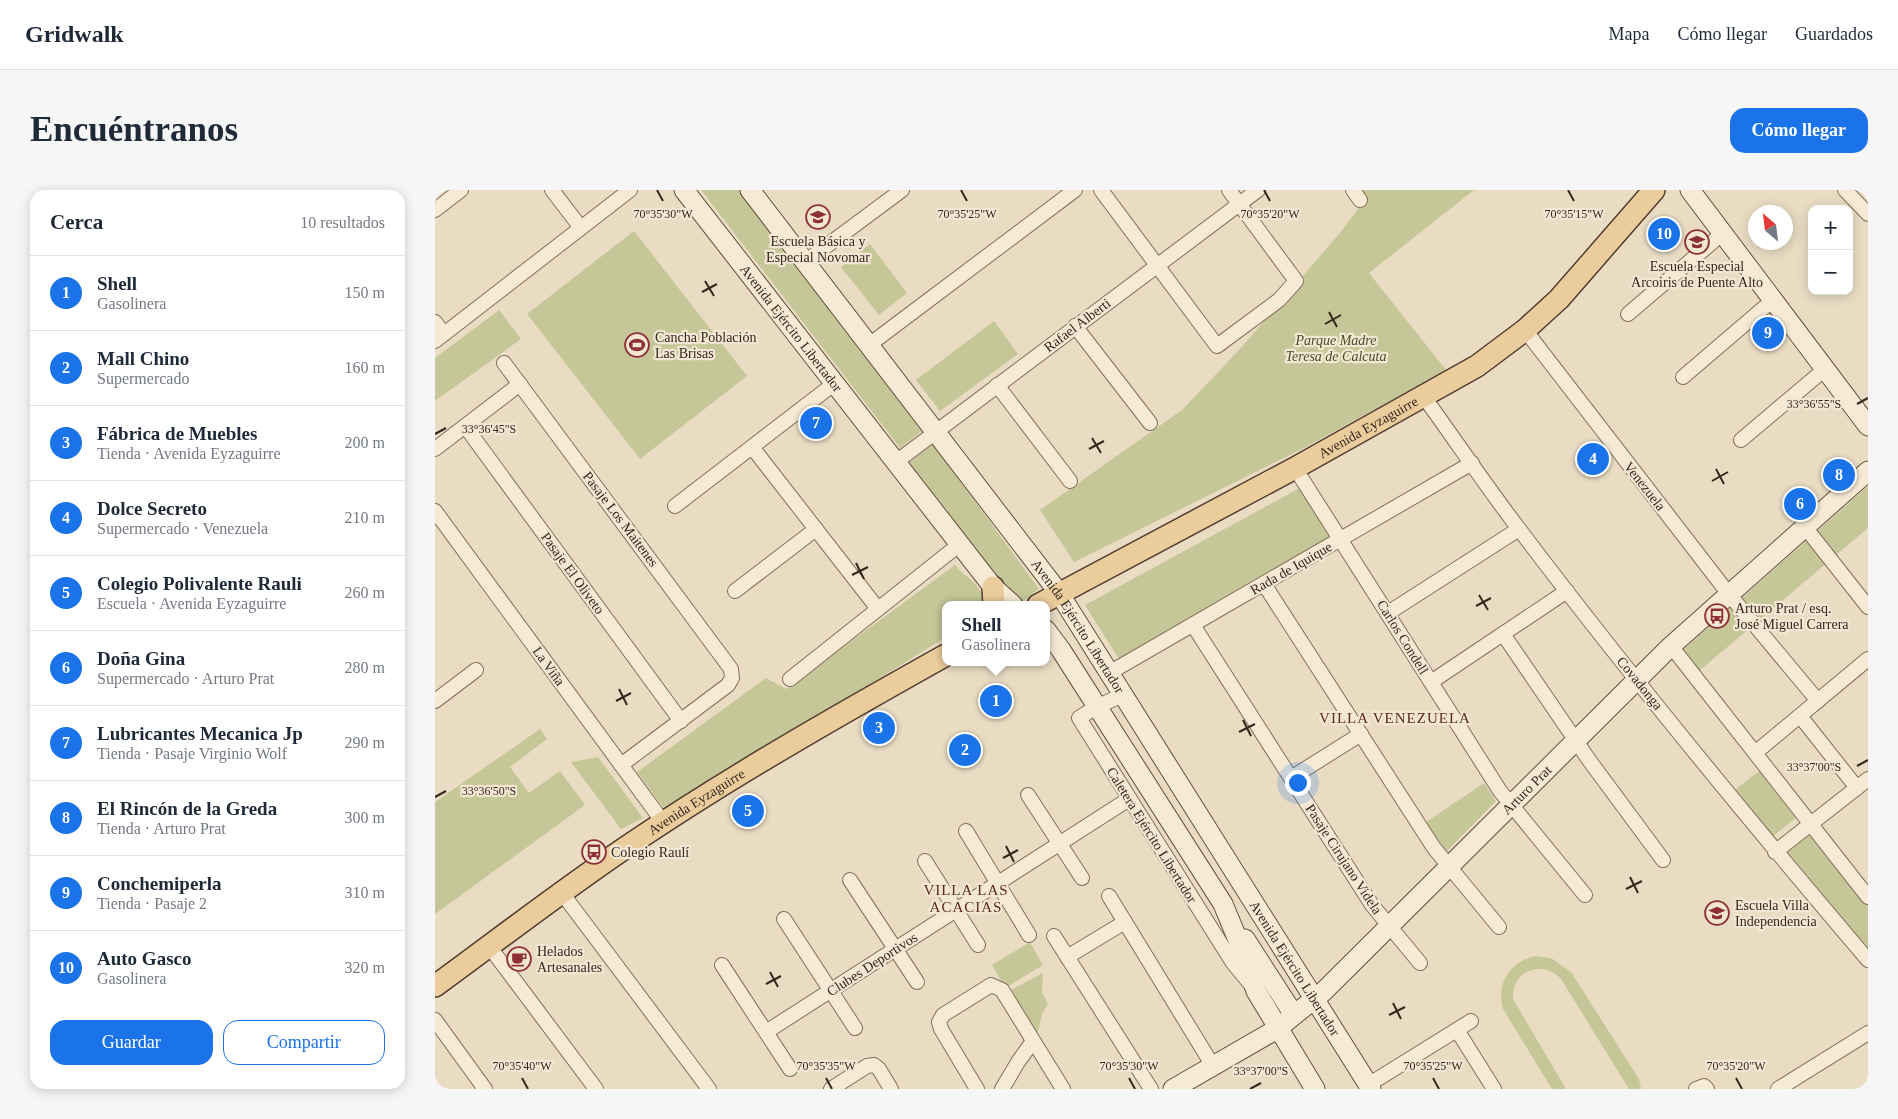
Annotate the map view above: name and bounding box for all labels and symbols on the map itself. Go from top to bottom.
school or university icon: Escuela Básica y Especial Novomar [805,204,831,230]
north arrow [1748,205,1793,250]
text: 70°35'30"W [633,207,693,221]
text: 70°35'25"W [937,207,997,221]
text: 70°35'20"W [1240,207,1300,221]
text: 70°35'15"W [1544,207,1604,221]
pin: 10 [1648,215,1680,253]
school or university icon: Escuela Especial Arcoiris de Puente Alto [1684,229,1710,255]
place label: Escuela Básica y Especial Novomar [766,234,870,265]
place label: Escuela Especial Arcoiris de Puente Alto [1631,259,1763,290]
street label: Avenida Ejército Libertador [737,262,845,395]
street label: Rafael Alberti [1041,296,1113,355]
pin: 9 [1752,314,1784,352]
place label: Cancha Población Las Brisas [655,330,756,361]
sports icon: Cancha Población Las Brisas [624,332,650,358]
park label: Parque Madre Teresa de Calcuta [1286,333,1386,364]
street label: Avenida Eyzaguirre [1316,394,1421,461]
text: 33°36'55"S [1787,397,1841,411]
pin: 7 [800,404,832,442]
text: 33°36'45"S [462,422,516,436]
pin: 4 [1577,440,1609,478]
pin: 8 [1823,456,1855,494]
street label: Venezuela [1621,459,1669,514]
street label: Pasaje Los Maitenes [580,469,661,570]
pin: 6 [1784,485,1816,523]
street label: Pasaje El Oliveto [538,530,607,617]
street label: Rada de Iquique [1248,539,1335,598]
street label: Avenida Ejército Libertador [1028,557,1127,696]
street label: Carlos Condell [1374,598,1431,677]
place label: Arturo Prat / esq. José Miguel Carrera [1735,601,1849,632]
bus stop icon: Arturo Prat / esq. José Miguel Carrera [1704,603,1730,629]
street label: La Viña [529,644,568,689]
street label: Covadonga [1614,654,1666,713]
pin: 1 [980,682,1012,720]
pin: 3 [863,709,895,747]
district label: VILLA VENEZUELA [1319,710,1471,726]
pin: 2 [949,731,981,769]
text: 33°37'00"S [1787,760,1841,774]
street label: Arturo Prat [1499,762,1555,818]
street label: Caletera Ejército Libertador [1104,765,1200,906]
street label: Avenida Eyzaguirre [646,766,748,838]
your location [1285,770,1311,796]
text: 33°36'50"S [462,784,516,798]
pin: 5 [732,792,764,830]
street label: Pasaje Cirujano Videla [1302,802,1385,918]
bus stop icon: Colegio Raulí [581,839,607,865]
place label: Colegio Raulí [611,845,689,860]
district label: VILLA LAS ACACIAS [923,882,1009,915]
street label: Avenida Ejército Libertador [1246,898,1343,1039]
place label: Escuela Villa Independencia [1735,898,1817,929]
school or university icon: Escuela Villa Independencia [1704,900,1730,926]
street label: Clubes Deportivos [824,930,920,999]
place label: Helados Artesanales [537,944,602,975]
cafe icon: Helados Artesanales [506,946,532,972]
text: 70°35'40"W [492,1059,552,1073]
text: 70°35'35"W [796,1059,856,1073]
text: 70°35'30"W [1099,1059,1159,1073]
text: 70°35'25"W [1403,1059,1463,1073]
text: 70°35'20"W [1706,1059,1766,1073]
text: 33°37'00"S [1234,1064,1288,1078]

